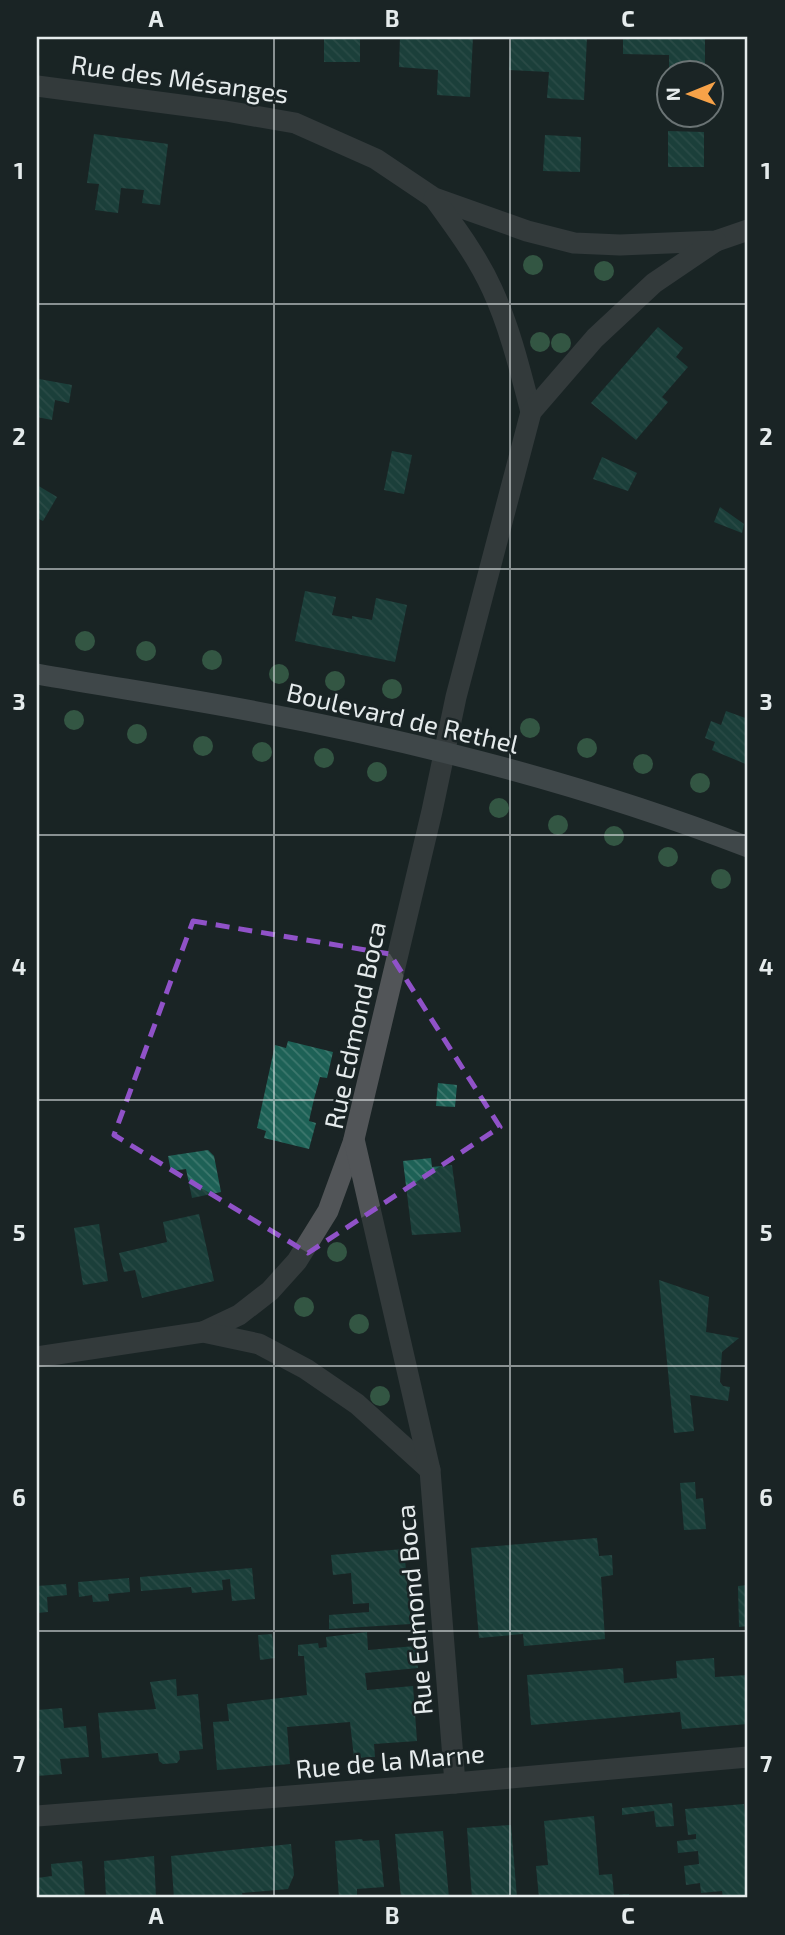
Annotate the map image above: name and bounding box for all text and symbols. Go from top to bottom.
text: A [148,4,164,32]
text: B [385,4,399,32]
text: C [621,4,635,32]
street label: Rue des Mésanges [69,47,291,109]
north arrow [656,60,726,130]
text: N [661,87,684,101]
text: 1 [14,156,24,184]
text: 1 [761,156,771,184]
text: 2 [12,422,26,450]
text: 2 [759,422,773,450]
street label: Boulevard de Rethel [284,675,522,759]
text: 3 [12,687,26,715]
text: 3 [759,687,773,715]
street label: Rue Edmond Boca [317,918,391,1132]
text: 4 [12,952,26,980]
text: 4 [759,952,773,980]
text: 5 [13,1218,25,1246]
text: 5 [760,1218,772,1246]
text: 6 [12,1483,26,1511]
text: 6 [759,1483,773,1511]
street label: Rue Edmond Boca [388,1503,438,1717]
street label: Rue de la Marne [294,1736,486,1784]
text: 7 [13,1749,25,1777]
text: 7 [760,1749,772,1777]
text: A [148,1901,164,1929]
text: B [385,1901,399,1929]
text: C [621,1901,635,1929]

